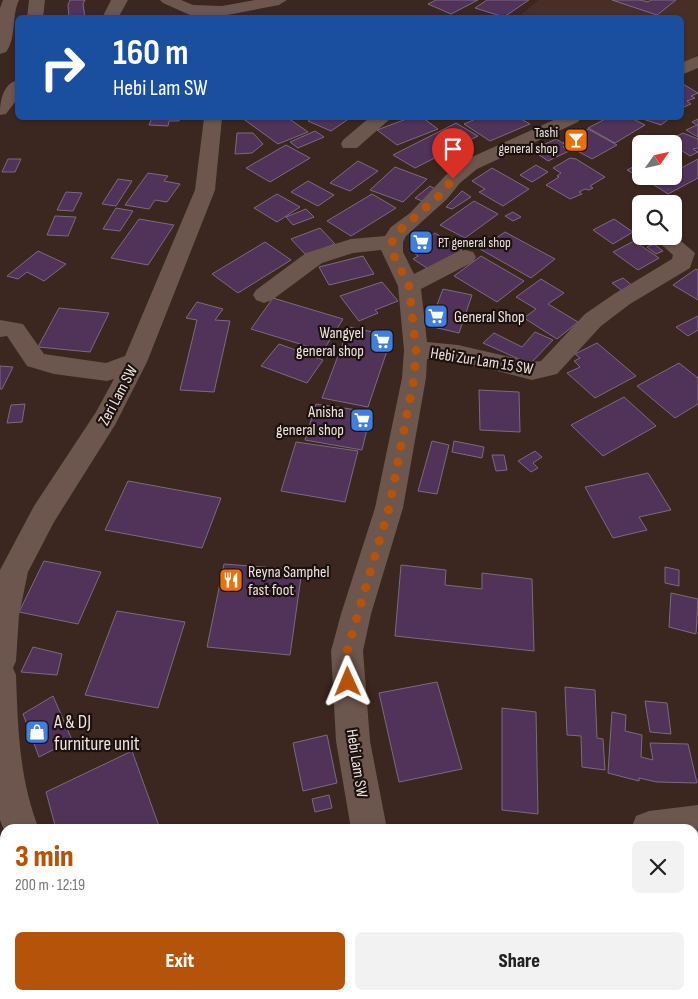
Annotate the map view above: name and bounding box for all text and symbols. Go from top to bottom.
text: 160 m [113,32,189,75]
icon: right [30,35,95,100]
text: Hebi Lam SW [113,75,208,102]
place label: Tashi general shop [499,124,558,157]
bar icon: Tashi general shop [563,127,589,153]
pin [432,128,474,179]
icon: arrive [439,135,467,163]
north arrow [632,135,682,185]
map controls [632,135,682,245]
button: search [632,195,682,245]
supermarket icon: P.T general shop [408,229,434,255]
place label: P.T general shop [438,234,511,251]
supermarket icon: General Shop [423,303,449,329]
place label: General Shop [454,308,525,327]
place label: Wangyel general shop [296,324,364,361]
supermarket icon: Wangyel general shop [369,328,395,354]
street label: Hebi Zur Lam 15 SW [429,344,535,379]
street label: Zeri Lam SW [95,362,142,429]
place label: Anisha general shop [276,403,344,440]
supermarket icon: Anisha general shop [349,407,375,433]
place label: Reyna Samphel fast foot [248,563,329,600]
restaurant icon: Reyna Samphel fast foot [218,567,244,593]
position arrow [321,655,373,707]
place label: A & DJ furniture unit [53,711,140,756]
shop icon: A & DJ furniture unit [24,719,50,745]
street label: Hebi Lam SW [342,728,371,799]
text: 3 min [15,839,74,875]
button: close [632,841,684,893]
text: 200 m · 12:19 [15,876,85,895]
button: Exit [15,932,345,990]
button: Share [355,932,684,990]

